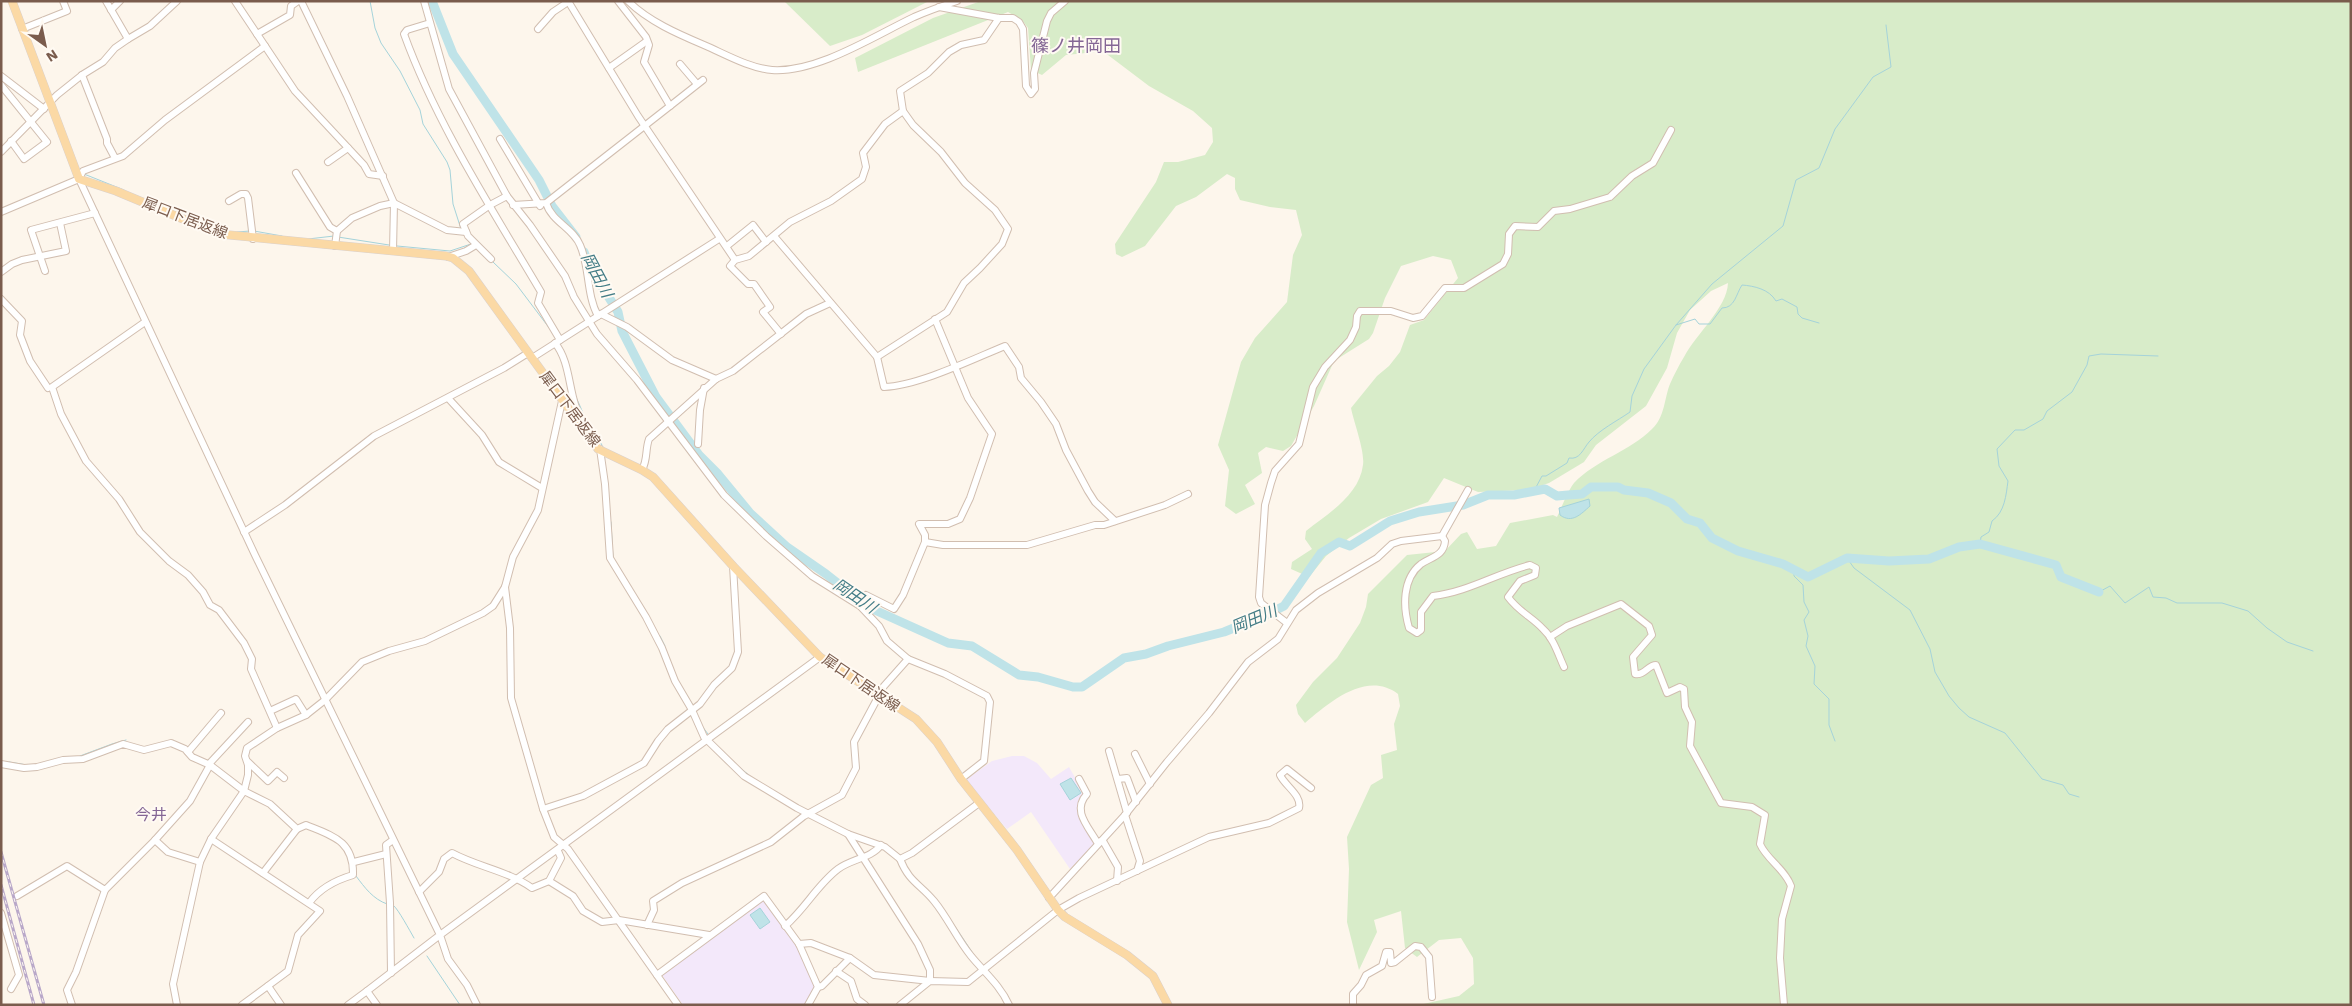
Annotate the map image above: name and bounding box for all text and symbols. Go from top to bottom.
north arrow [20,20,70,70]
district label: 篠ノ井岡田 [1031,35,1121,56]
text: N [43,46,61,65]
street label: 犀口下居返線 [140,193,230,243]
water label: 岡田川 [577,249,618,302]
street label: 犀口下居返線 [536,368,604,450]
water label: 岡田川 [830,575,882,618]
water label: 岡田川 [1228,600,1282,637]
street label: 犀口下居返線 [819,650,903,716]
district label: 今井 [135,805,167,824]

